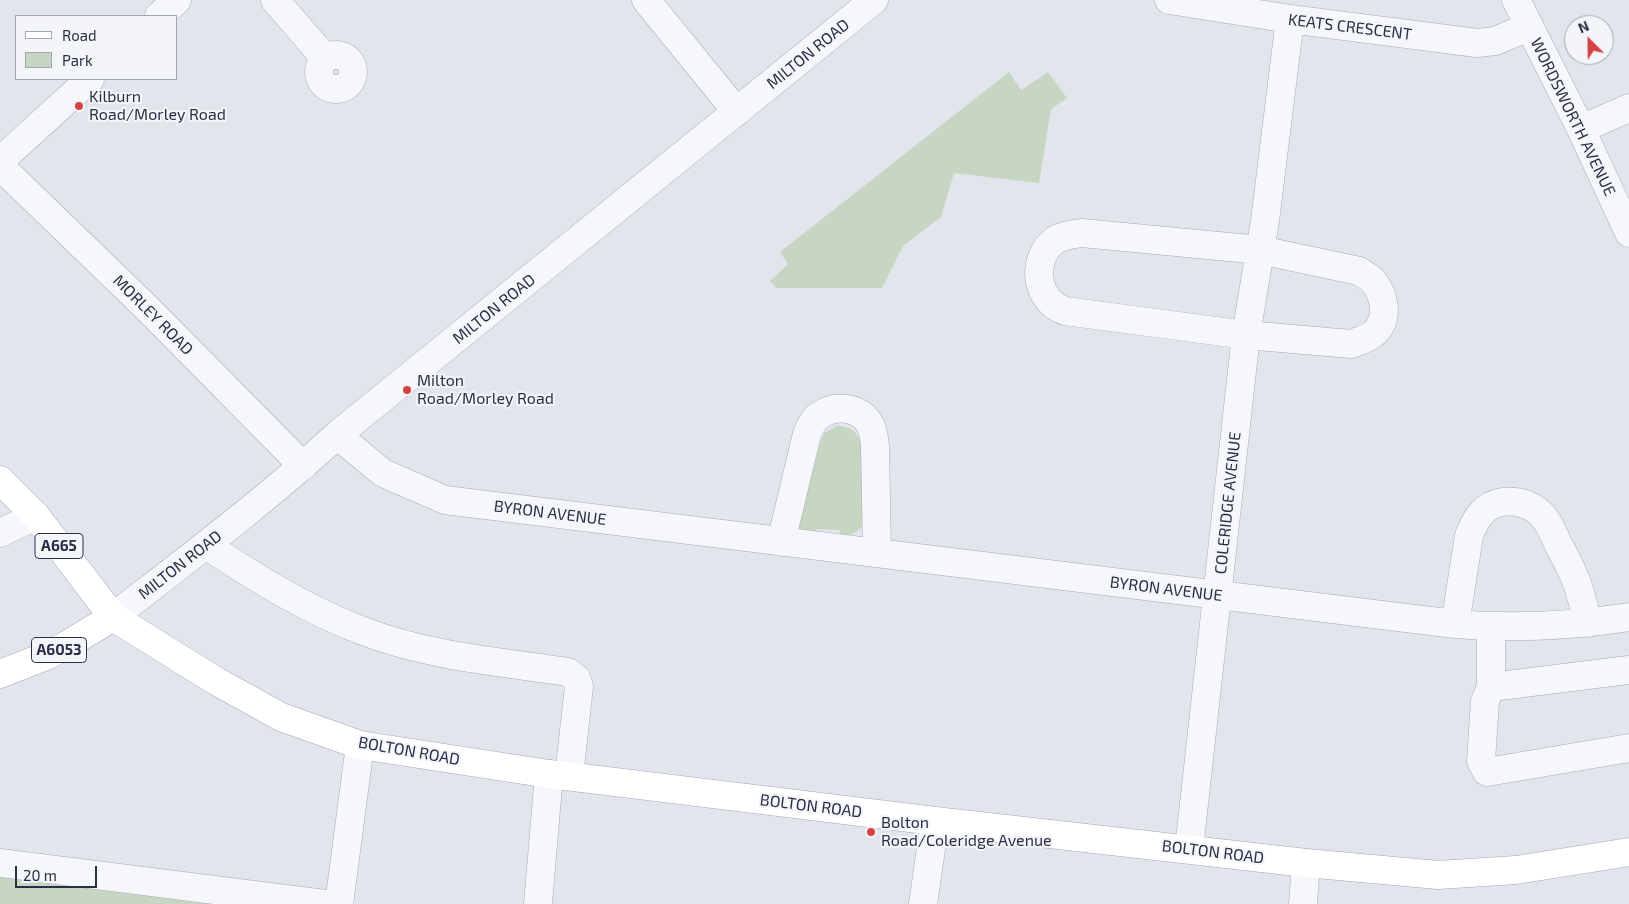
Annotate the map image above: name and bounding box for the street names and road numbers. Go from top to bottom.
street label: KEATS CRESCENT [1287,10,1413,44]
street label: MILTON ROAD [763,15,853,93]
street label: WORDSWORTH AVENUE [1526,35,1620,199]
street label: MILTON ROAD [449,270,539,348]
street label: MORLEY ROAD [109,271,197,359]
street label: COLERIDGE AVENUE [1211,431,1245,575]
street label: BYRON AVENUE [493,497,607,529]
street label: MILTON ROAD [134,526,226,604]
road number: A665 [35,534,83,558]
street label: BYRON AVENUE [1109,573,1223,605]
road number: A6053 [32,638,86,662]
street label: BOLTON ROAD [357,733,461,769]
street label: BOLTON ROAD [759,790,863,822]
street label: BOLTON ROAD [1161,836,1265,868]

